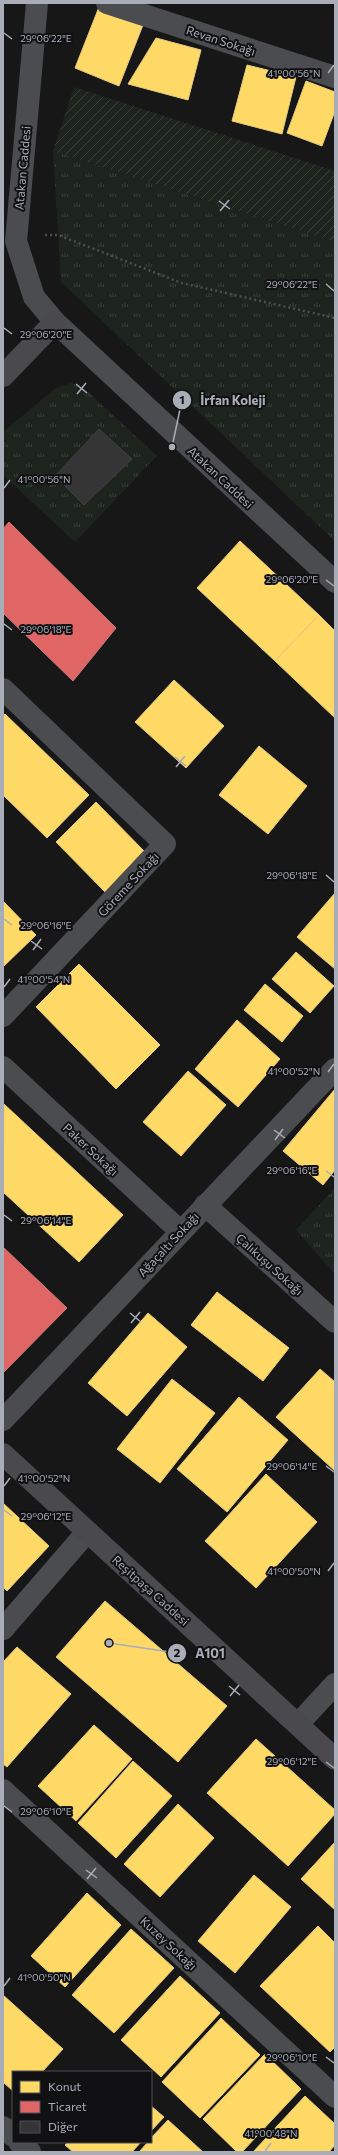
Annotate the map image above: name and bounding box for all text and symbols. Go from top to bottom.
street label: Revan Sokağı [185,22,257,58]
text: 29°06'22"E [20,32,72,44]
text: 41°00'56"N [268,67,320,79]
street label: Atakan Caddesi [11,125,33,211]
text: 29°06'22"E [266,278,318,290]
text: 29°06'20"E [20,328,72,340]
callout: İrfan Koleji [172,388,274,413]
text: 1 [179,392,185,406]
text: İrfan Koleji [200,392,266,408]
street label: Atakan Caddesi [185,443,257,511]
text: 41°00'56"N [18,473,70,485]
text: 29°06'20"E [266,573,318,585]
text: 29°06'18"E [21,623,72,635]
street label: Göreme Sokağı [95,849,161,919]
text: 29°06'18"E [267,869,318,881]
text: 29°06'16"E [21,919,72,931]
text: 41°00'54"N [18,973,70,985]
text: 41°00'52"N [268,1065,320,1077]
street label: Paker Sokağı [61,1120,121,1178]
text: 29°06'16"E [267,1164,318,1176]
street label: Ağaçaltı Sokağı [135,1209,201,1279]
text: 29°06'14"E [21,1214,71,1226]
street label: Çalıkuşu Sokağı [234,1230,306,1298]
text: 29°06'14"E [267,1460,317,1472]
text: 41°00'52"N [18,1472,70,1484]
text: 29°06'12"E [21,1510,71,1522]
street label: Reşitpaşa Caddesi [110,1552,192,1628]
text: 41°00'50"N [267,1565,321,1577]
callout: A101 [167,1641,232,1666]
text: 2 [174,1645,181,1659]
text: A101 [195,1645,225,1661]
text: 29°06'12"E [267,1755,317,1767]
text: 29°06'10"E [20,1805,72,1817]
street label: Kuzey Sokağı [138,1913,200,1973]
text: 41°00'50"N [17,1971,71,1983]
text: 29°06'10"E [266,2051,318,2063]
legend [12,2071,152,2143]
text: Konut [48,2079,81,2093]
text: Ticaret [48,2099,87,2113]
text: Diğer [48,2119,78,2133]
text: 41°00'48"N [244,2127,298,2139]

